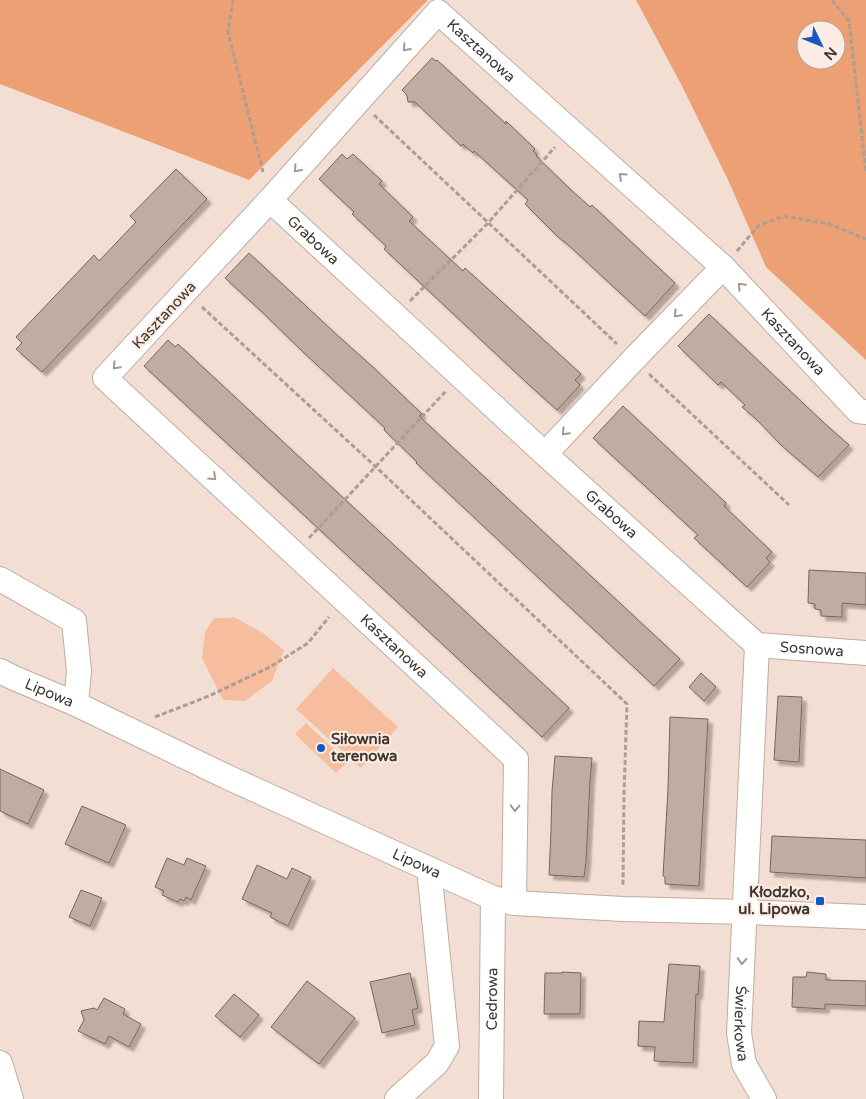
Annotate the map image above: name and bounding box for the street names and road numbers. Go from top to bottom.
street label: Kasztanowa [443,15,519,86]
street label: Grabowa [284,212,343,268]
street label: Kasztanowa [128,278,200,352]
street label: Kasztanowa [757,304,829,379]
street label: Grabowa [582,486,641,542]
street label: Kasztanowa [357,610,432,682]
street label: Sosnowa [779,638,844,660]
street label: Lipowa [22,675,76,711]
street label: Lipowa [390,844,444,882]
street label: Cedrowa [483,967,501,1031]
street label: Świerkowa [730,985,752,1063]

